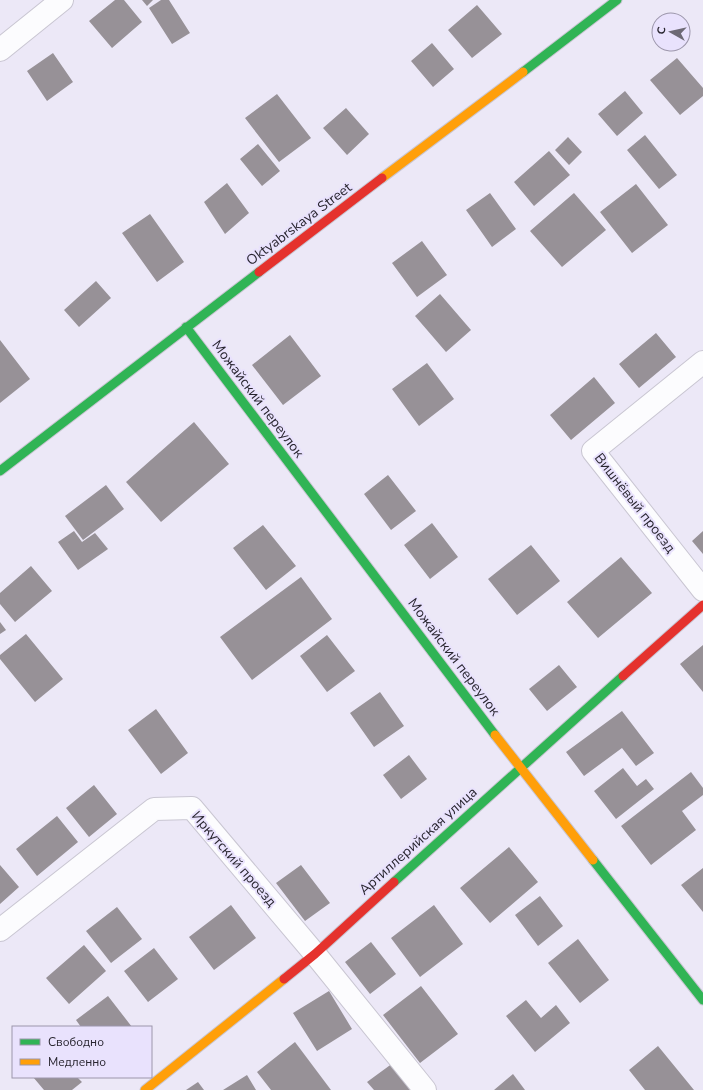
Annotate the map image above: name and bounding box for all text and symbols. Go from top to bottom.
north arrow [651,12,691,52]
text: С [654,25,670,35]
street label: Oktyabrskaya Street [242,178,356,270]
street label: Можайский переулок [208,336,309,462]
street label: Вишнёвый проезд [590,449,680,557]
street label: Можайский переулок [404,594,505,720]
street label: Артиллерийская улица [355,783,481,899]
street label: Иркутский проезд [187,807,281,911]
legend [12,1026,152,1078]
text: Свободно [48,1034,104,1050]
text: Медленно [48,1054,106,1070]

